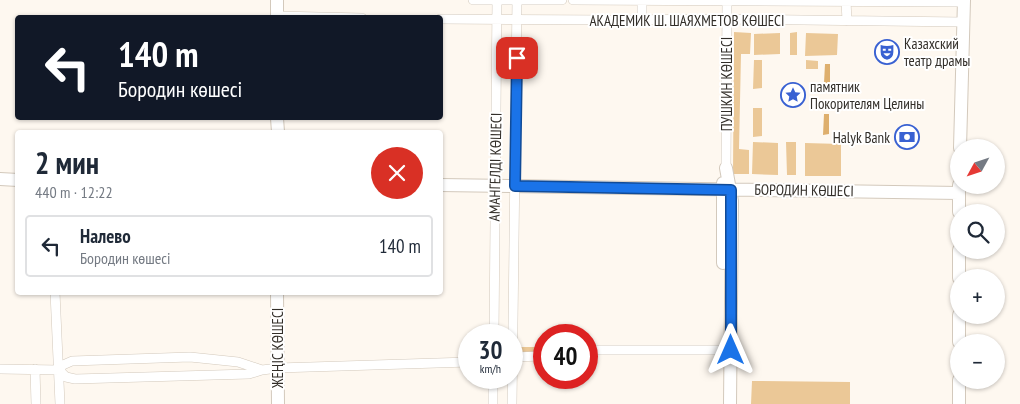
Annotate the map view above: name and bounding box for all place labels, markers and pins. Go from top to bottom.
place label: Казахский театр драмы [904,34,970,70]
pin [496,37,538,79]
theatre icon: Казахский театр драмы [874,39,900,65]
place label: памятник Покорителям Целины [810,77,924,113]
place icon: памятник Покорителям Целины [780,82,806,108]
bank icon: Halyk Bank [894,124,920,150]
place label: Halyk Bank [833,128,890,147]

